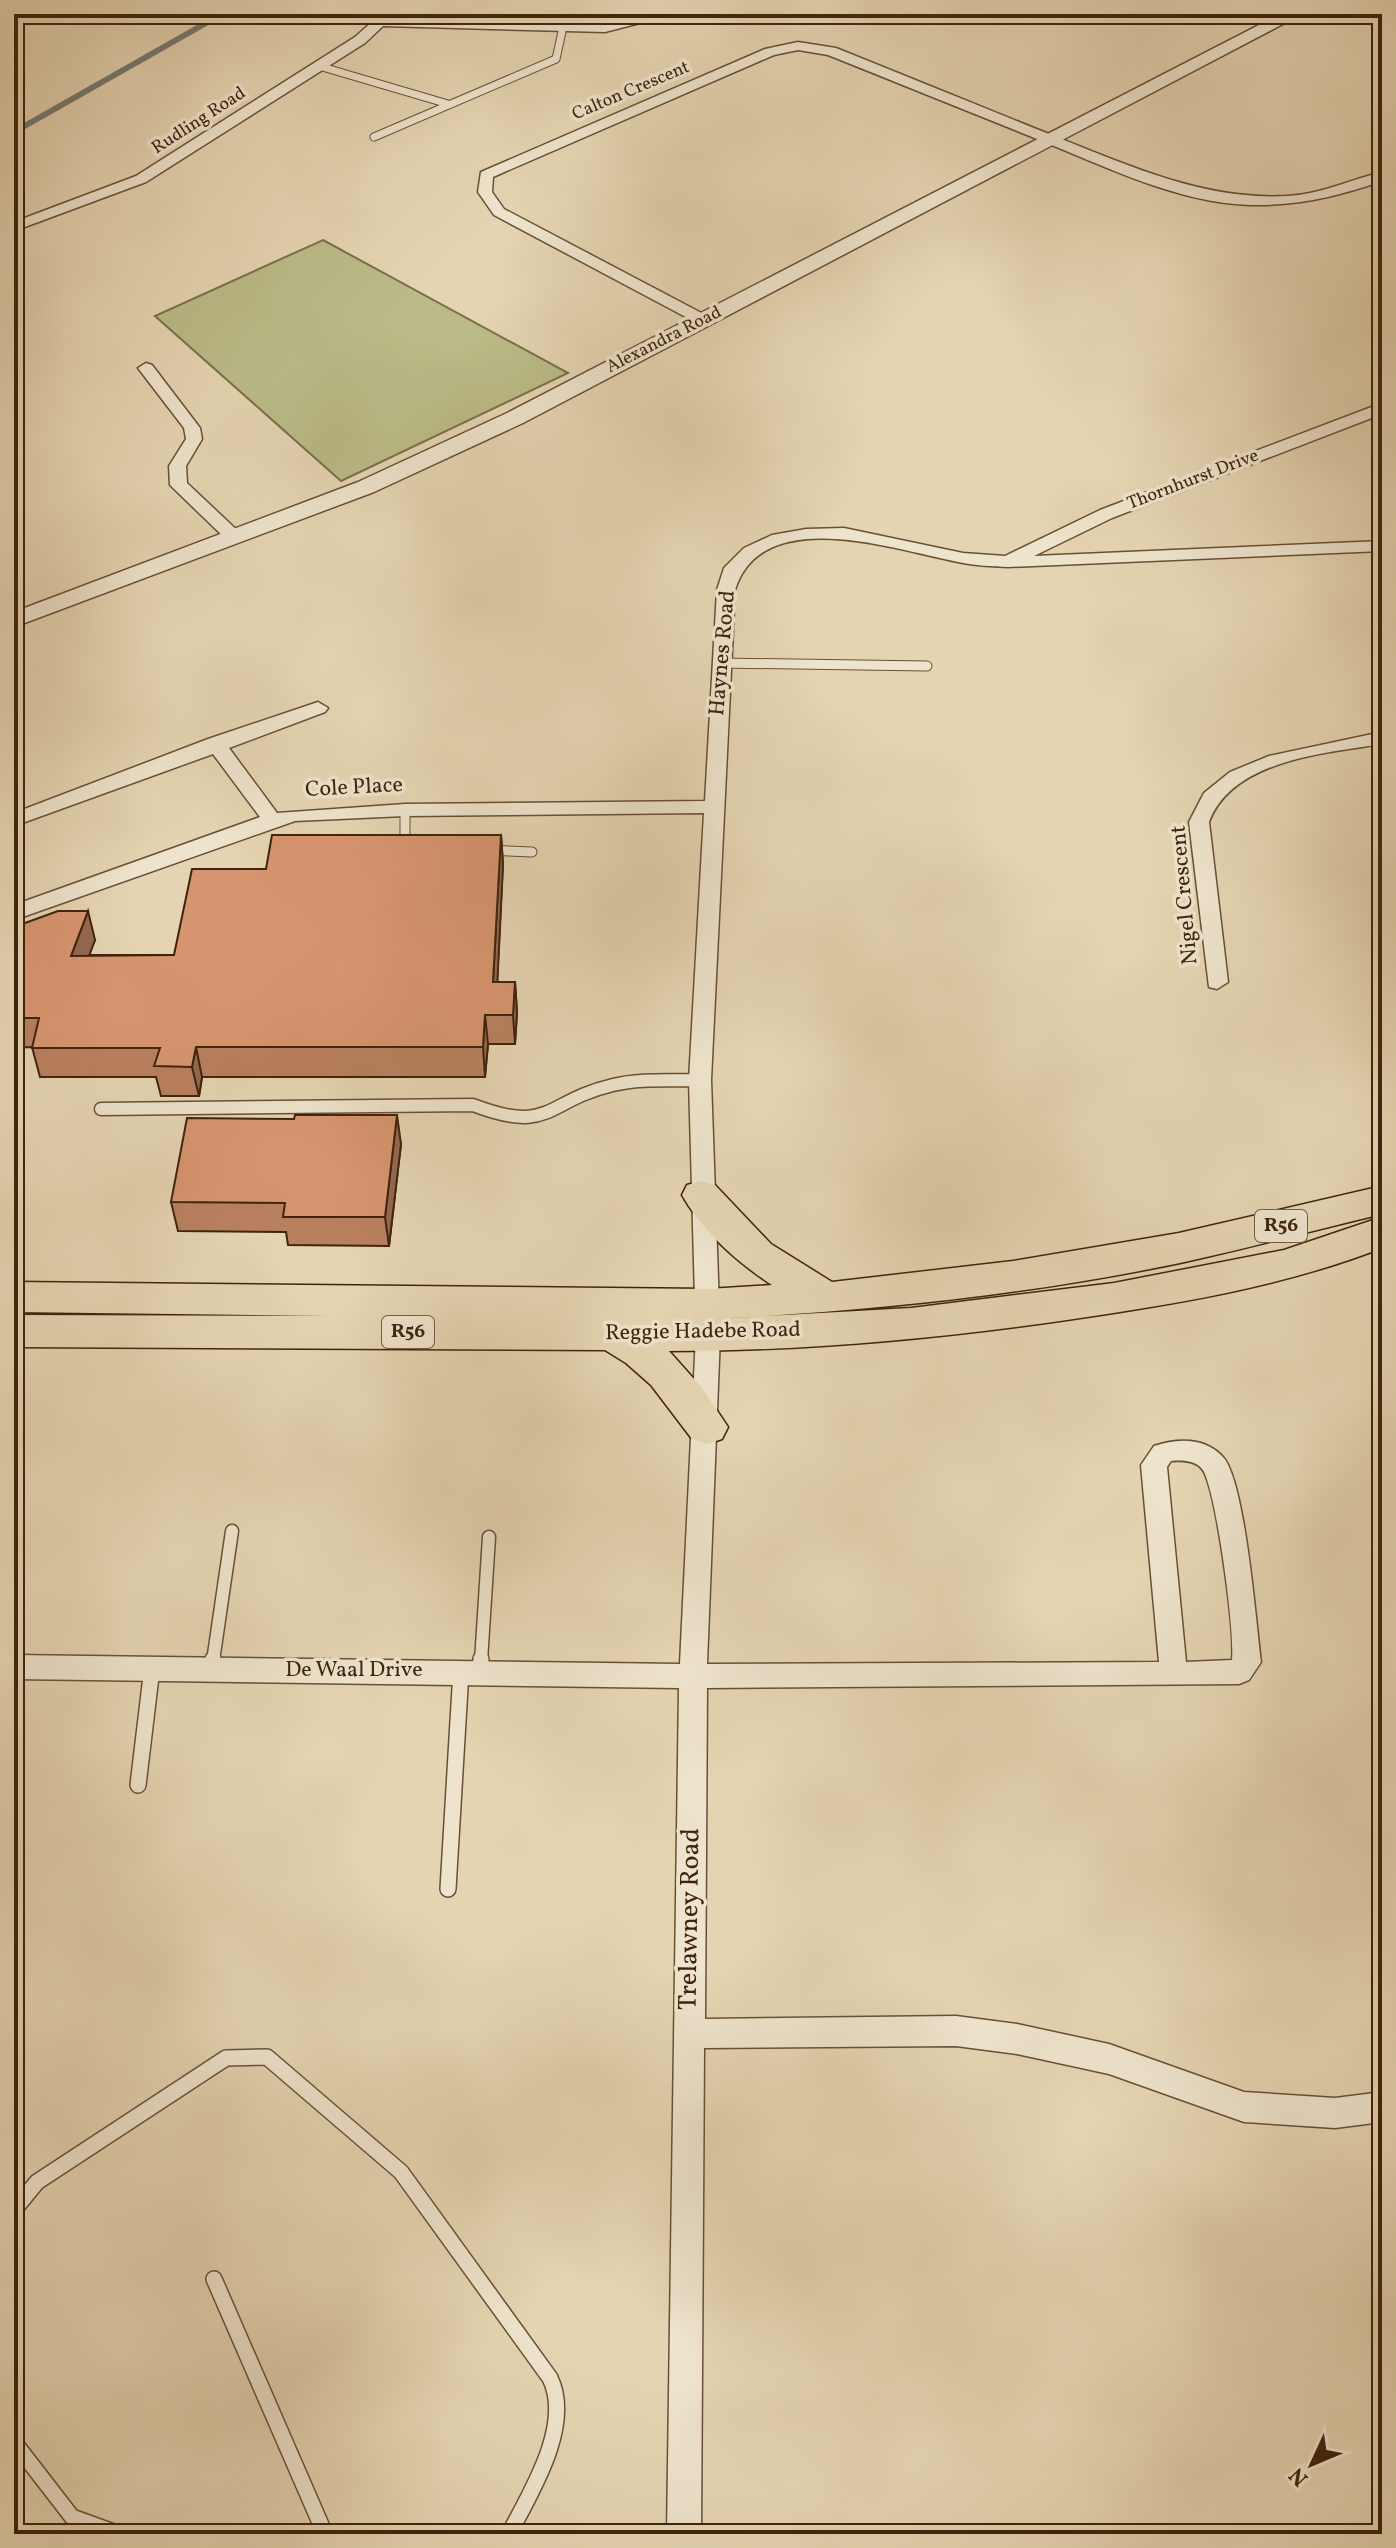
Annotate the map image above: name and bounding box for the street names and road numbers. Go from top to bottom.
street label: Calton Crescent [568,55,694,127]
street label: Rudling Road [147,81,251,161]
street label: Alexandra Road [602,300,726,380]
street label: Thornhurst Drive [1124,443,1262,517]
street label: Haynes Road [702,589,744,717]
street label: Cole Place [304,770,404,806]
street label: Nigel Crescent [1163,824,1207,966]
road number: R56 [1255,1210,1307,1242]
street label: Reggie Hadebe Road [605,1315,801,1349]
road number: R56 [382,1316,434,1348]
street label: De Waal Drive [285,1655,423,1686]
street label: Trelawney Road [670,1828,710,2010]

